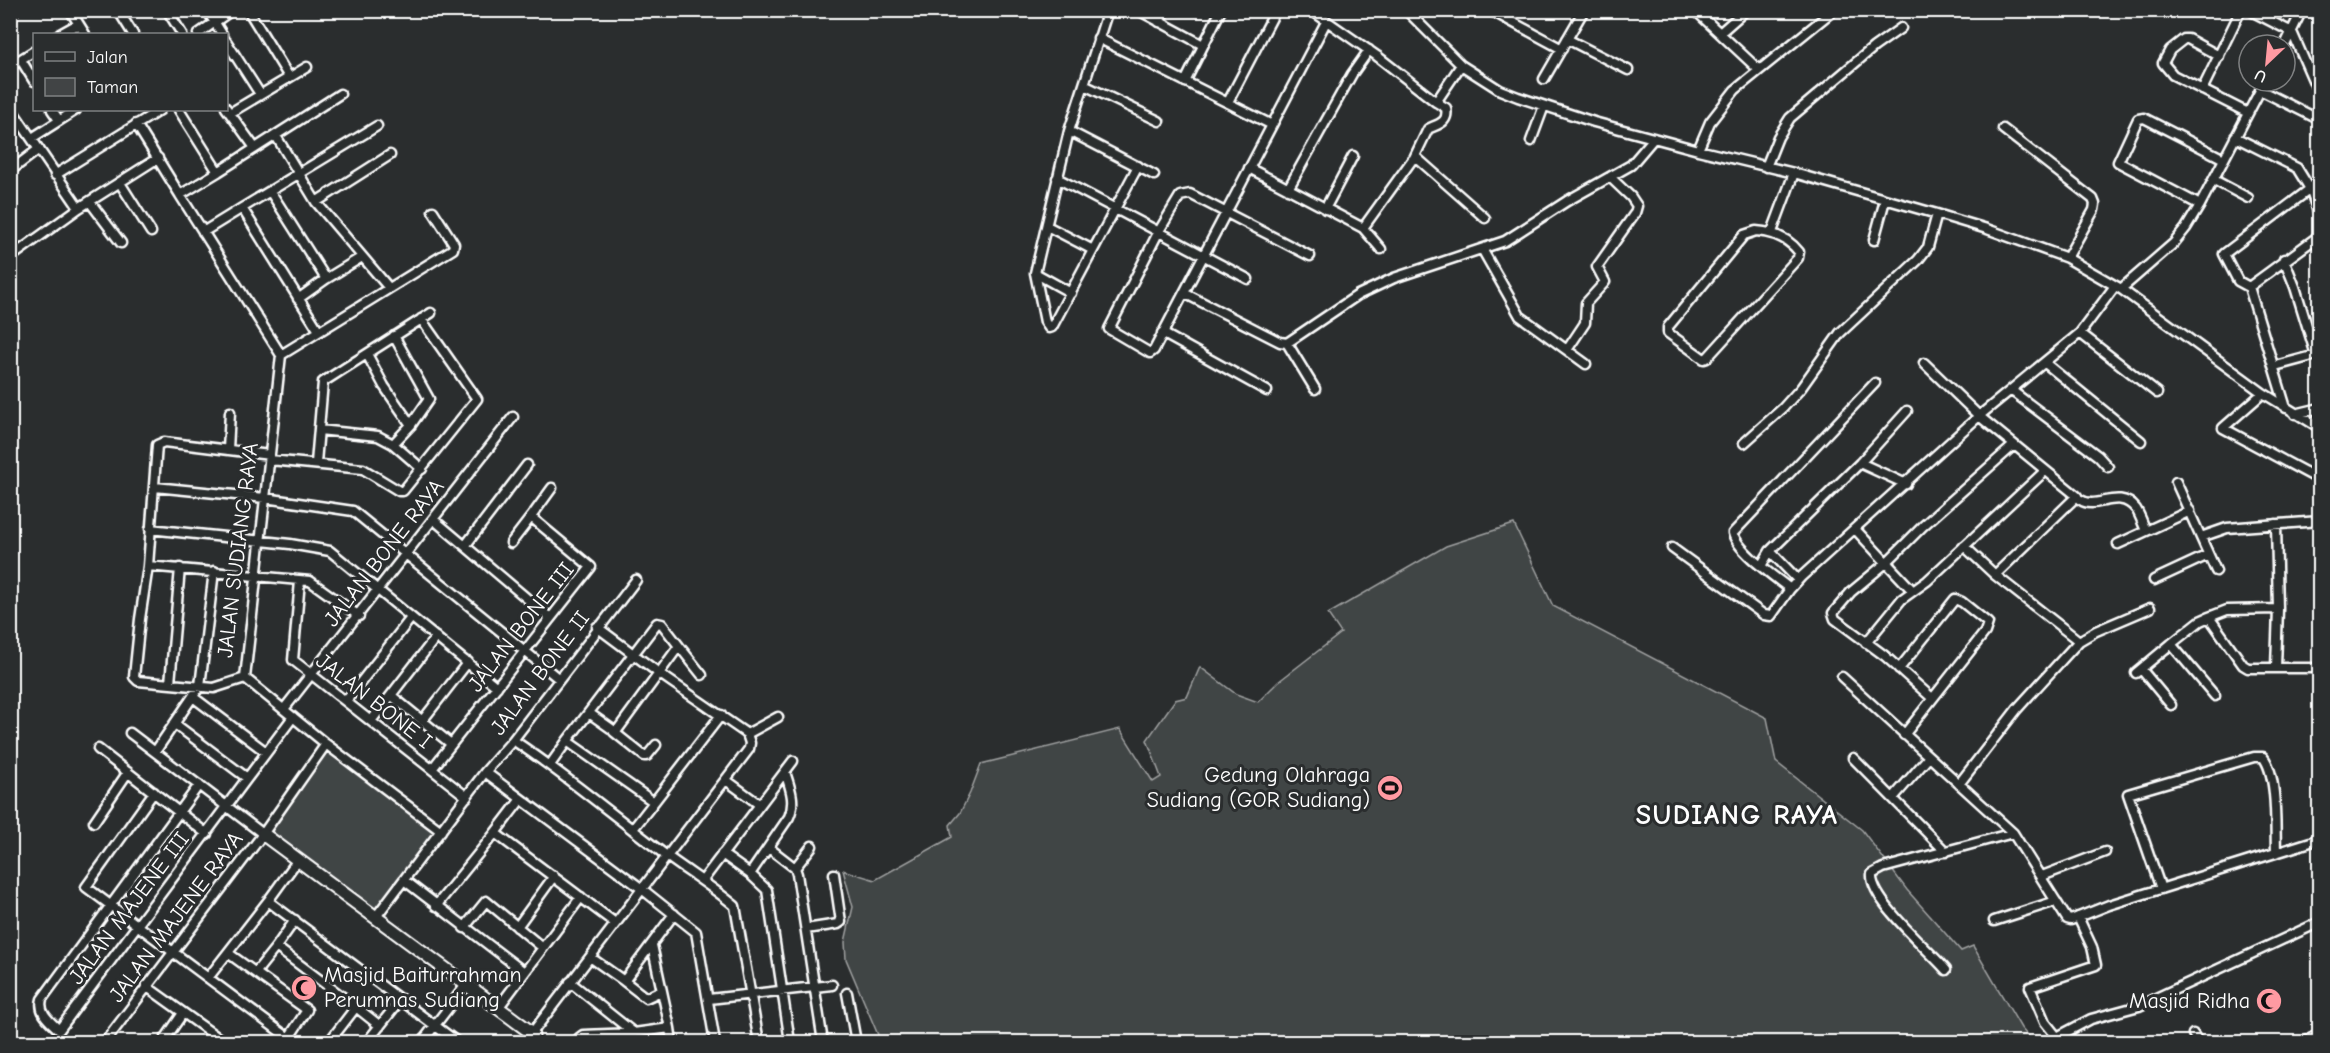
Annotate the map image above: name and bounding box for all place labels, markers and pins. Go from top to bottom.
place label: Gedung Olahraga Sudiang (GOR Sudiang) [1147,762,1370,813]
sports icon: Gedung Olahraga Sudiang (GOR Sudiang) [1375,773,1405,803]
place label: Masjid Baiturrahman Perumnas Sudiang [324,962,522,1013]
mosque icon: Masjid Baiturrahman Perumnas Sudiang [289,973,319,1003]
mosque icon: Masjid Ridha [2254,986,2284,1016]
place label: Masjid Ridha [2129,988,2250,1014]

